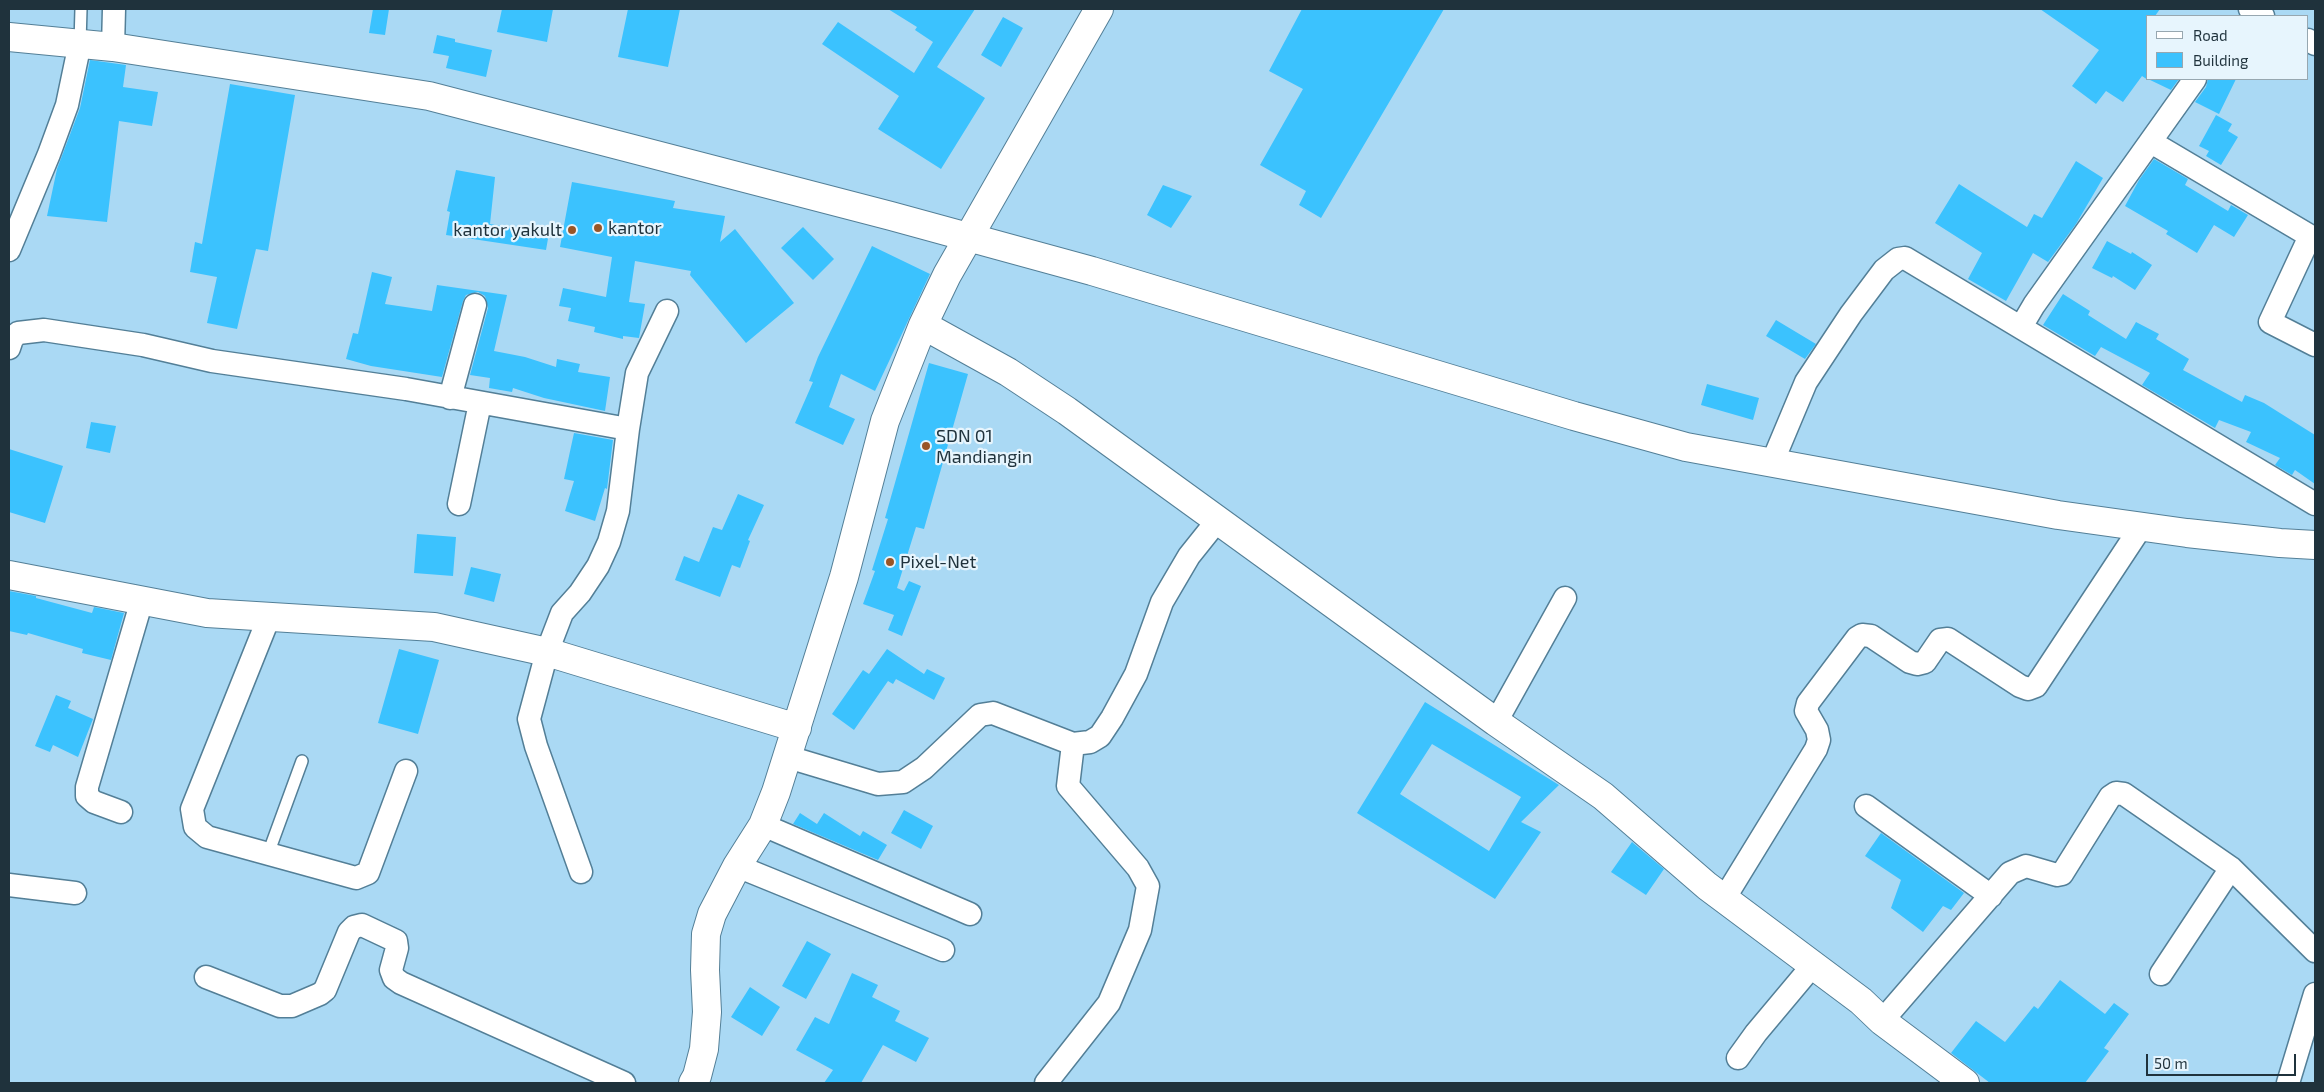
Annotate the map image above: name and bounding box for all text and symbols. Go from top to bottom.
legend [2146,15,2309,80]
text: Road [2193,26,2228,44]
text: Building [2193,51,2248,69]
place label: kantor [608,217,662,239]
place label: kantor yakult [453,219,562,241]
marker: kantor [592,222,604,234]
marker: kantor yakult [566,224,578,236]
place label: SDN 01 Mandiangin [936,425,1032,468]
marker: SDN 01 Mandiangin [920,440,932,452]
place label: Pixel-Net [900,551,976,573]
marker: Pixel-Net [884,556,896,568]
scale bar [2149,1044,2299,1076]
text: 50 m [2154,1054,2188,1072]

